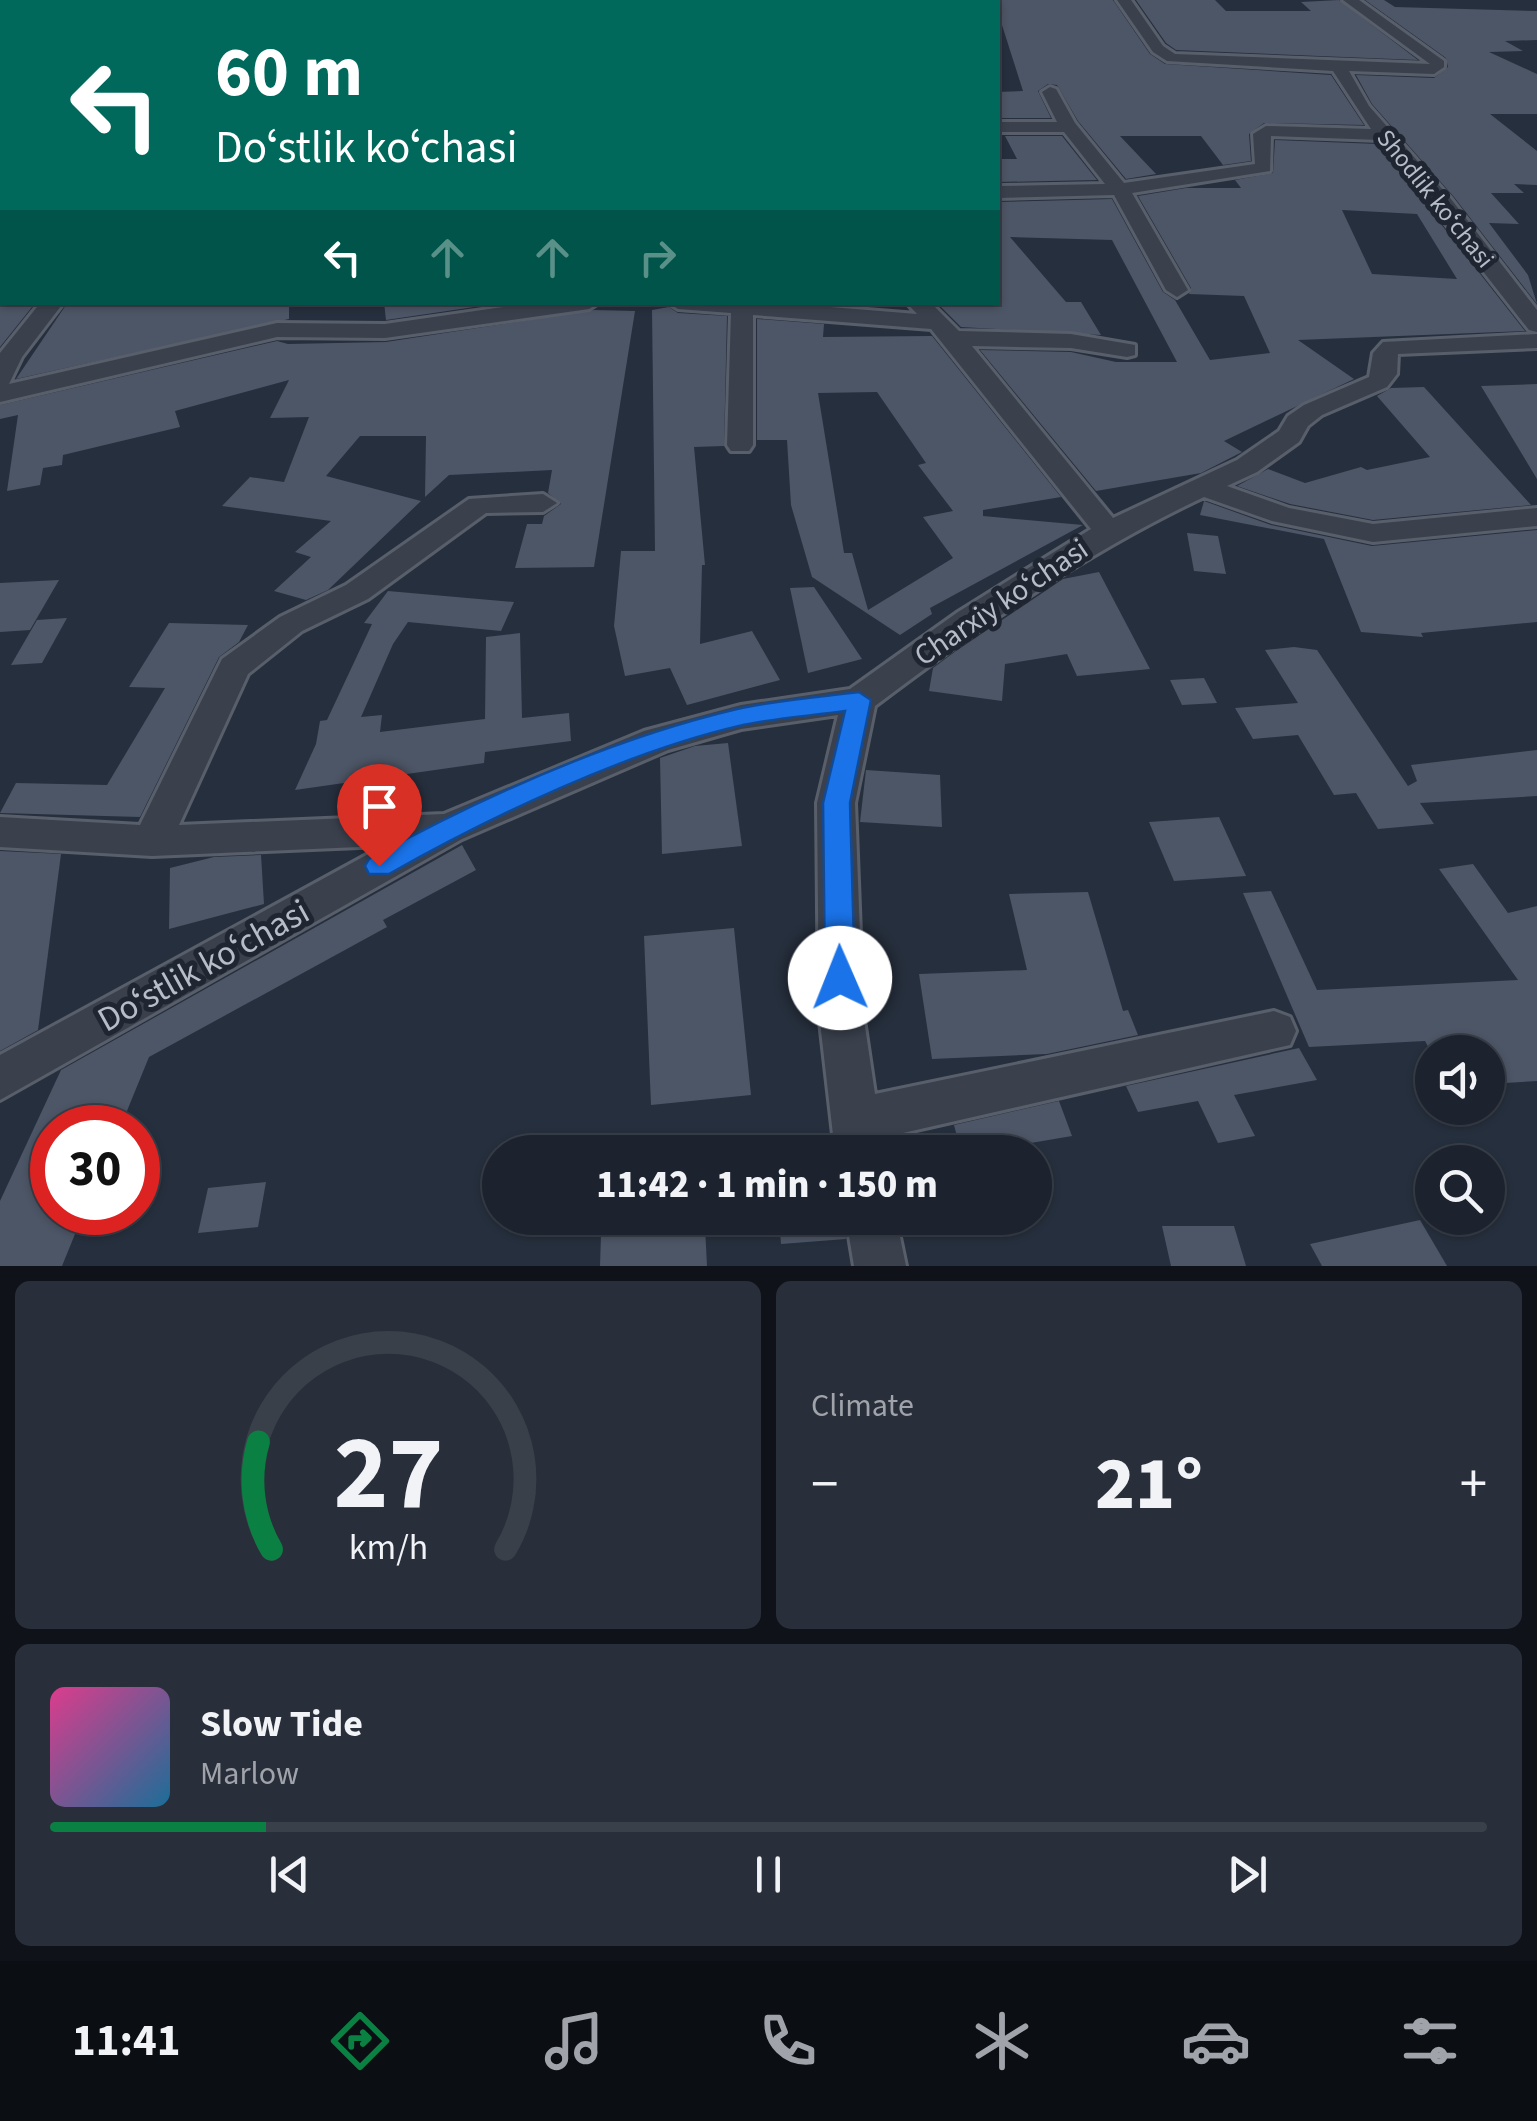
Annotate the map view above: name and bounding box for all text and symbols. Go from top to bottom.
text: 60 m [215,23,363,123]
icon: left [50,40,180,170]
text: Doʻstlik koʻchasi [215,116,517,180]
street label: Shodlik koʻchasi [1368,122,1502,276]
icon: left [315,230,370,285]
icon: ahead [420,230,475,285]
icon: ahead [525,230,580,285]
icon: right [630,230,685,285]
street label: Charxiy koʻchasi [906,528,1097,677]
pin [337,764,422,867]
icon: arrive [352,779,407,834]
street label: Doʻstlik koʻchasi [88,887,318,1045]
position arrow [788,926,892,1030]
map controls [1415,1035,1505,1235]
button: sound [1415,1035,1505,1125]
speed limit sign: 30 [30,1105,160,1235]
button: search [1415,1145,1505,1235]
text: 11:42 · 1 min · 150 m [596,1158,938,1212]
text: Climate [811,1383,914,1429]
text: 27 [333,1401,443,1549]
text: 21° [1095,1431,1203,1538]
text: − [811,1446,838,1524]
text: + [1460,1446,1487,1524]
text: km/h [348,1522,428,1573]
text: Slow Tide [200,1697,363,1751]
text: Marlow [200,1751,299,1797]
icon: previous [262,1847,317,1902]
icon: pause [741,1847,796,1902]
icon: next [1220,1847,1275,1902]
icon: directions [325,2006,395,2076]
icon: music [539,2006,609,2076]
icon: phone [753,2006,823,2076]
icon: climate [967,2006,1037,2076]
icon: car [1181,2006,1251,2076]
icon: filters [1395,2006,1465,2076]
text: 11:41 [72,2009,181,2073]

